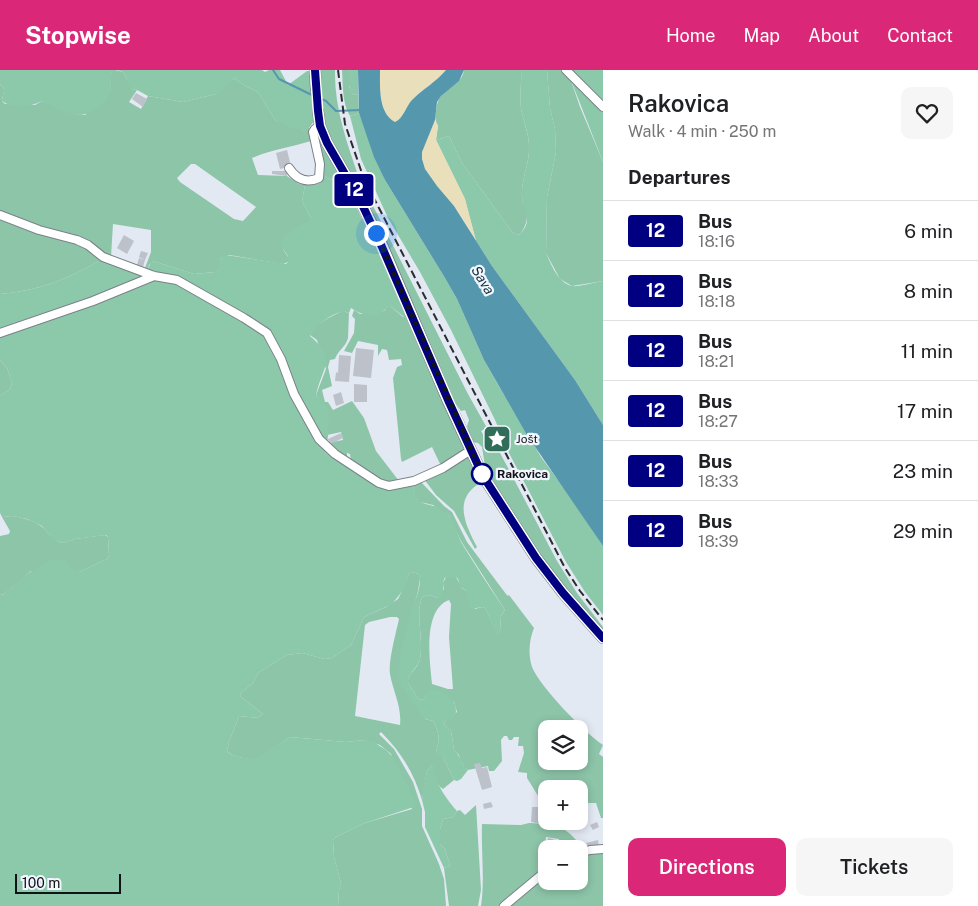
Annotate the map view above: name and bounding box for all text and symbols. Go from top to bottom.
text: Stopwise [25,21,131,49]
text: Home [666,25,716,46]
text: Map [744,25,780,46]
text: About [808,25,859,46]
text: Contact [887,25,953,46]
button: heart [901,87,953,139]
text: Rakovica [628,89,729,117]
text: Walk · 4 min · 250 m [628,122,776,141]
text: Departures [628,166,731,188]
line badge: 12 [332,174,376,206]
text: 12 [344,179,364,200]
text: Bus [698,210,732,232]
text: 12 [646,220,665,241]
text: 6 min [904,220,953,242]
your location [364,221,389,246]
text: 18:16 [698,232,735,251]
water label: Sava [468,263,498,297]
text: Bus [698,270,732,292]
text: 12 [646,280,665,301]
text: 8 min [904,280,953,302]
text: 18:18 [698,292,735,311]
text: Bus [698,330,732,352]
text: 12 [646,340,665,361]
text: 11 min [901,340,953,362]
text: 18:21 [698,352,735,371]
text: Bus [698,390,732,412]
text: 12 [646,400,665,421]
text: 17 min [897,400,953,422]
text: 18:27 [698,412,738,431]
place icon: Jošt [482,424,512,454]
place label: Jošt [516,432,538,446]
text: Bus [698,450,732,472]
text: 12 [646,460,665,481]
text: 23 min [893,460,953,482]
marker: Rakovica [471,463,493,485]
place label: Rakovica [497,467,548,481]
text: 18:33 [698,472,739,491]
text: Bus [698,510,732,532]
text: 12 [646,520,665,541]
text: 29 min [893,520,953,542]
text: 18:39 [698,532,738,551]
map controls [538,720,588,890]
button: layers [538,720,588,770]
button: + [538,780,588,830]
button: Directions [628,838,786,896]
button: Tickets [796,838,953,896]
button: − [538,840,588,890]
scale bar [15,871,121,894]
text: 100 m [22,875,60,891]

